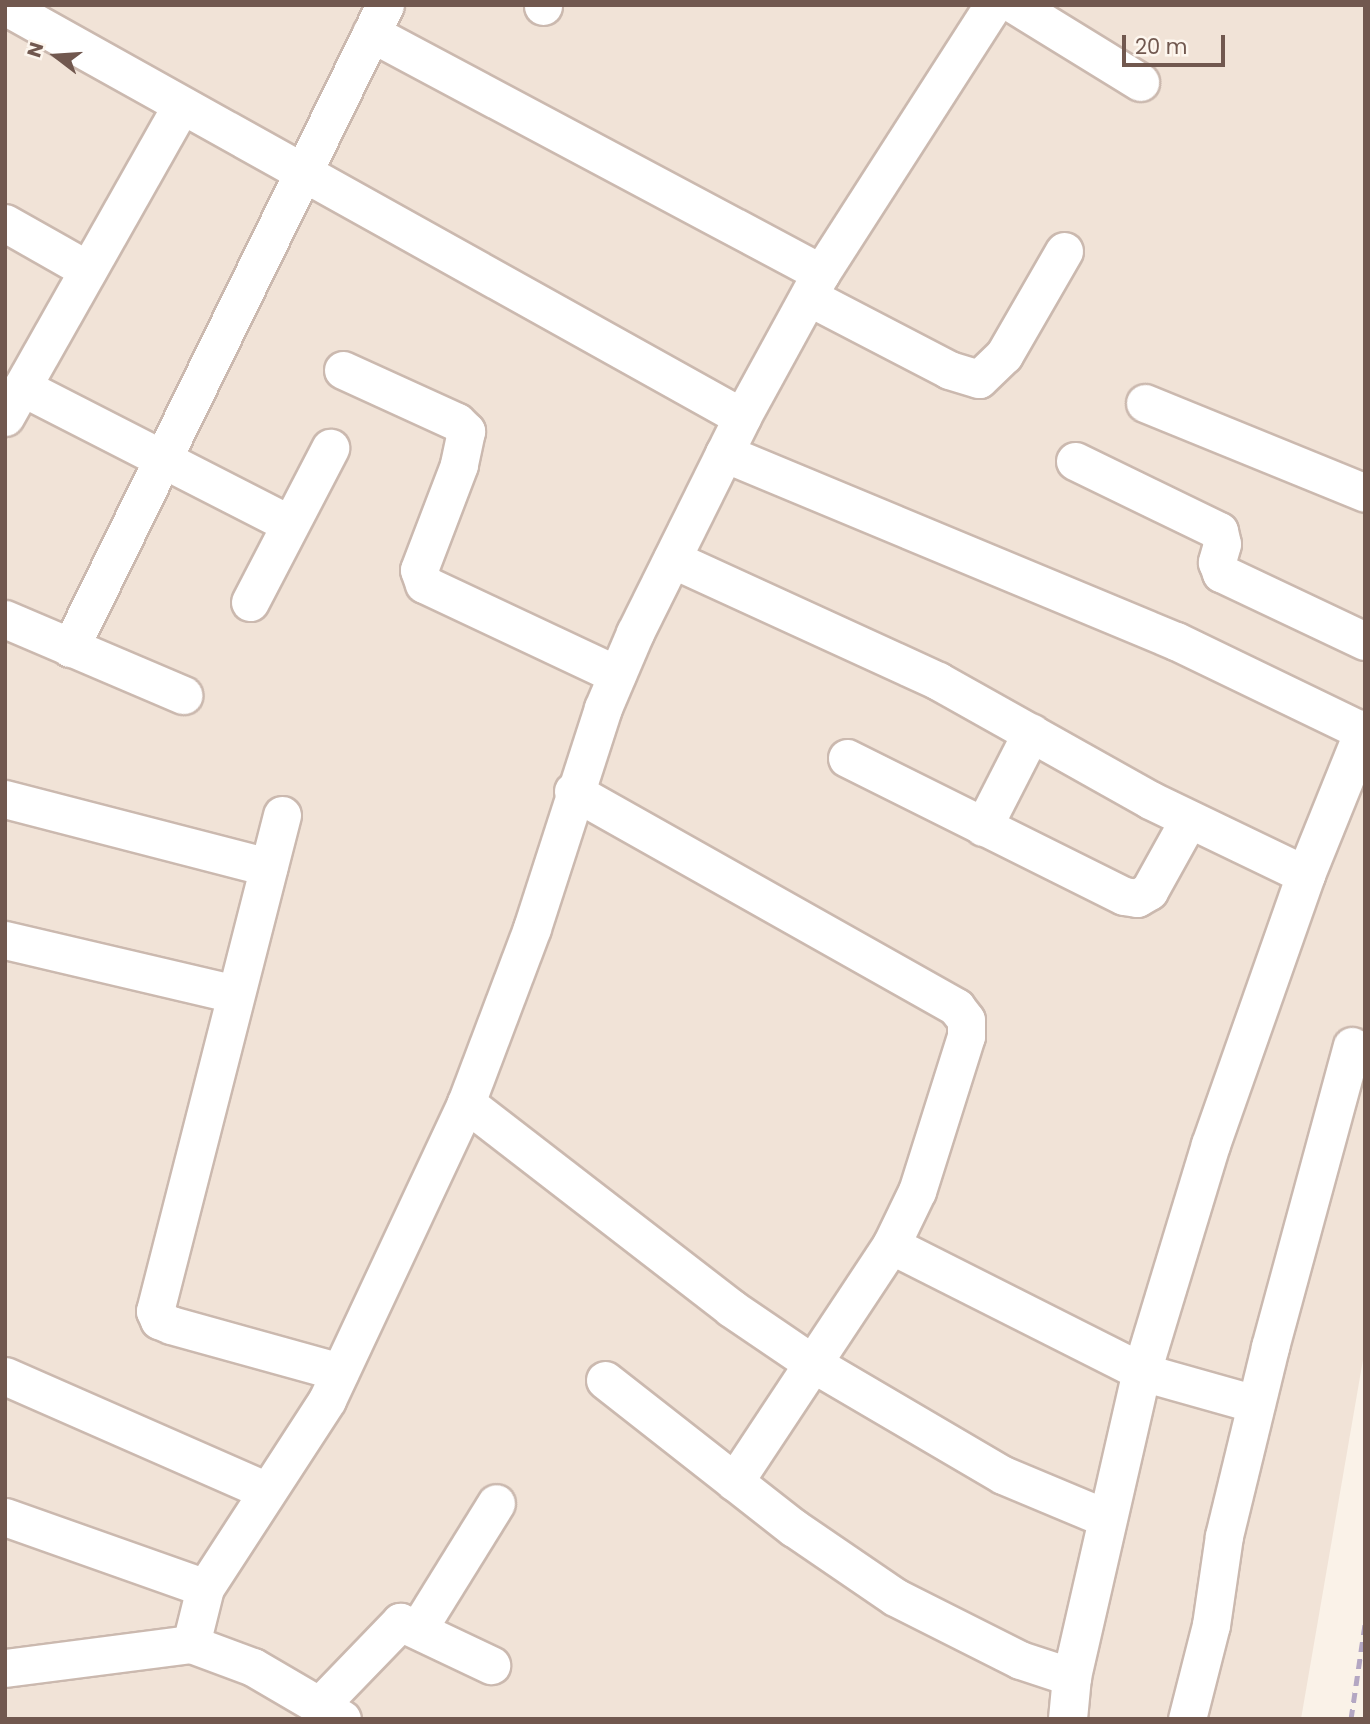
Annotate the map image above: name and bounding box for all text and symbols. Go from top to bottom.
north arrow [21,21,91,91]
scale bar [1125,21,1228,65]
text: 20 m [1135,32,1188,61]
text: N [20,39,50,61]

